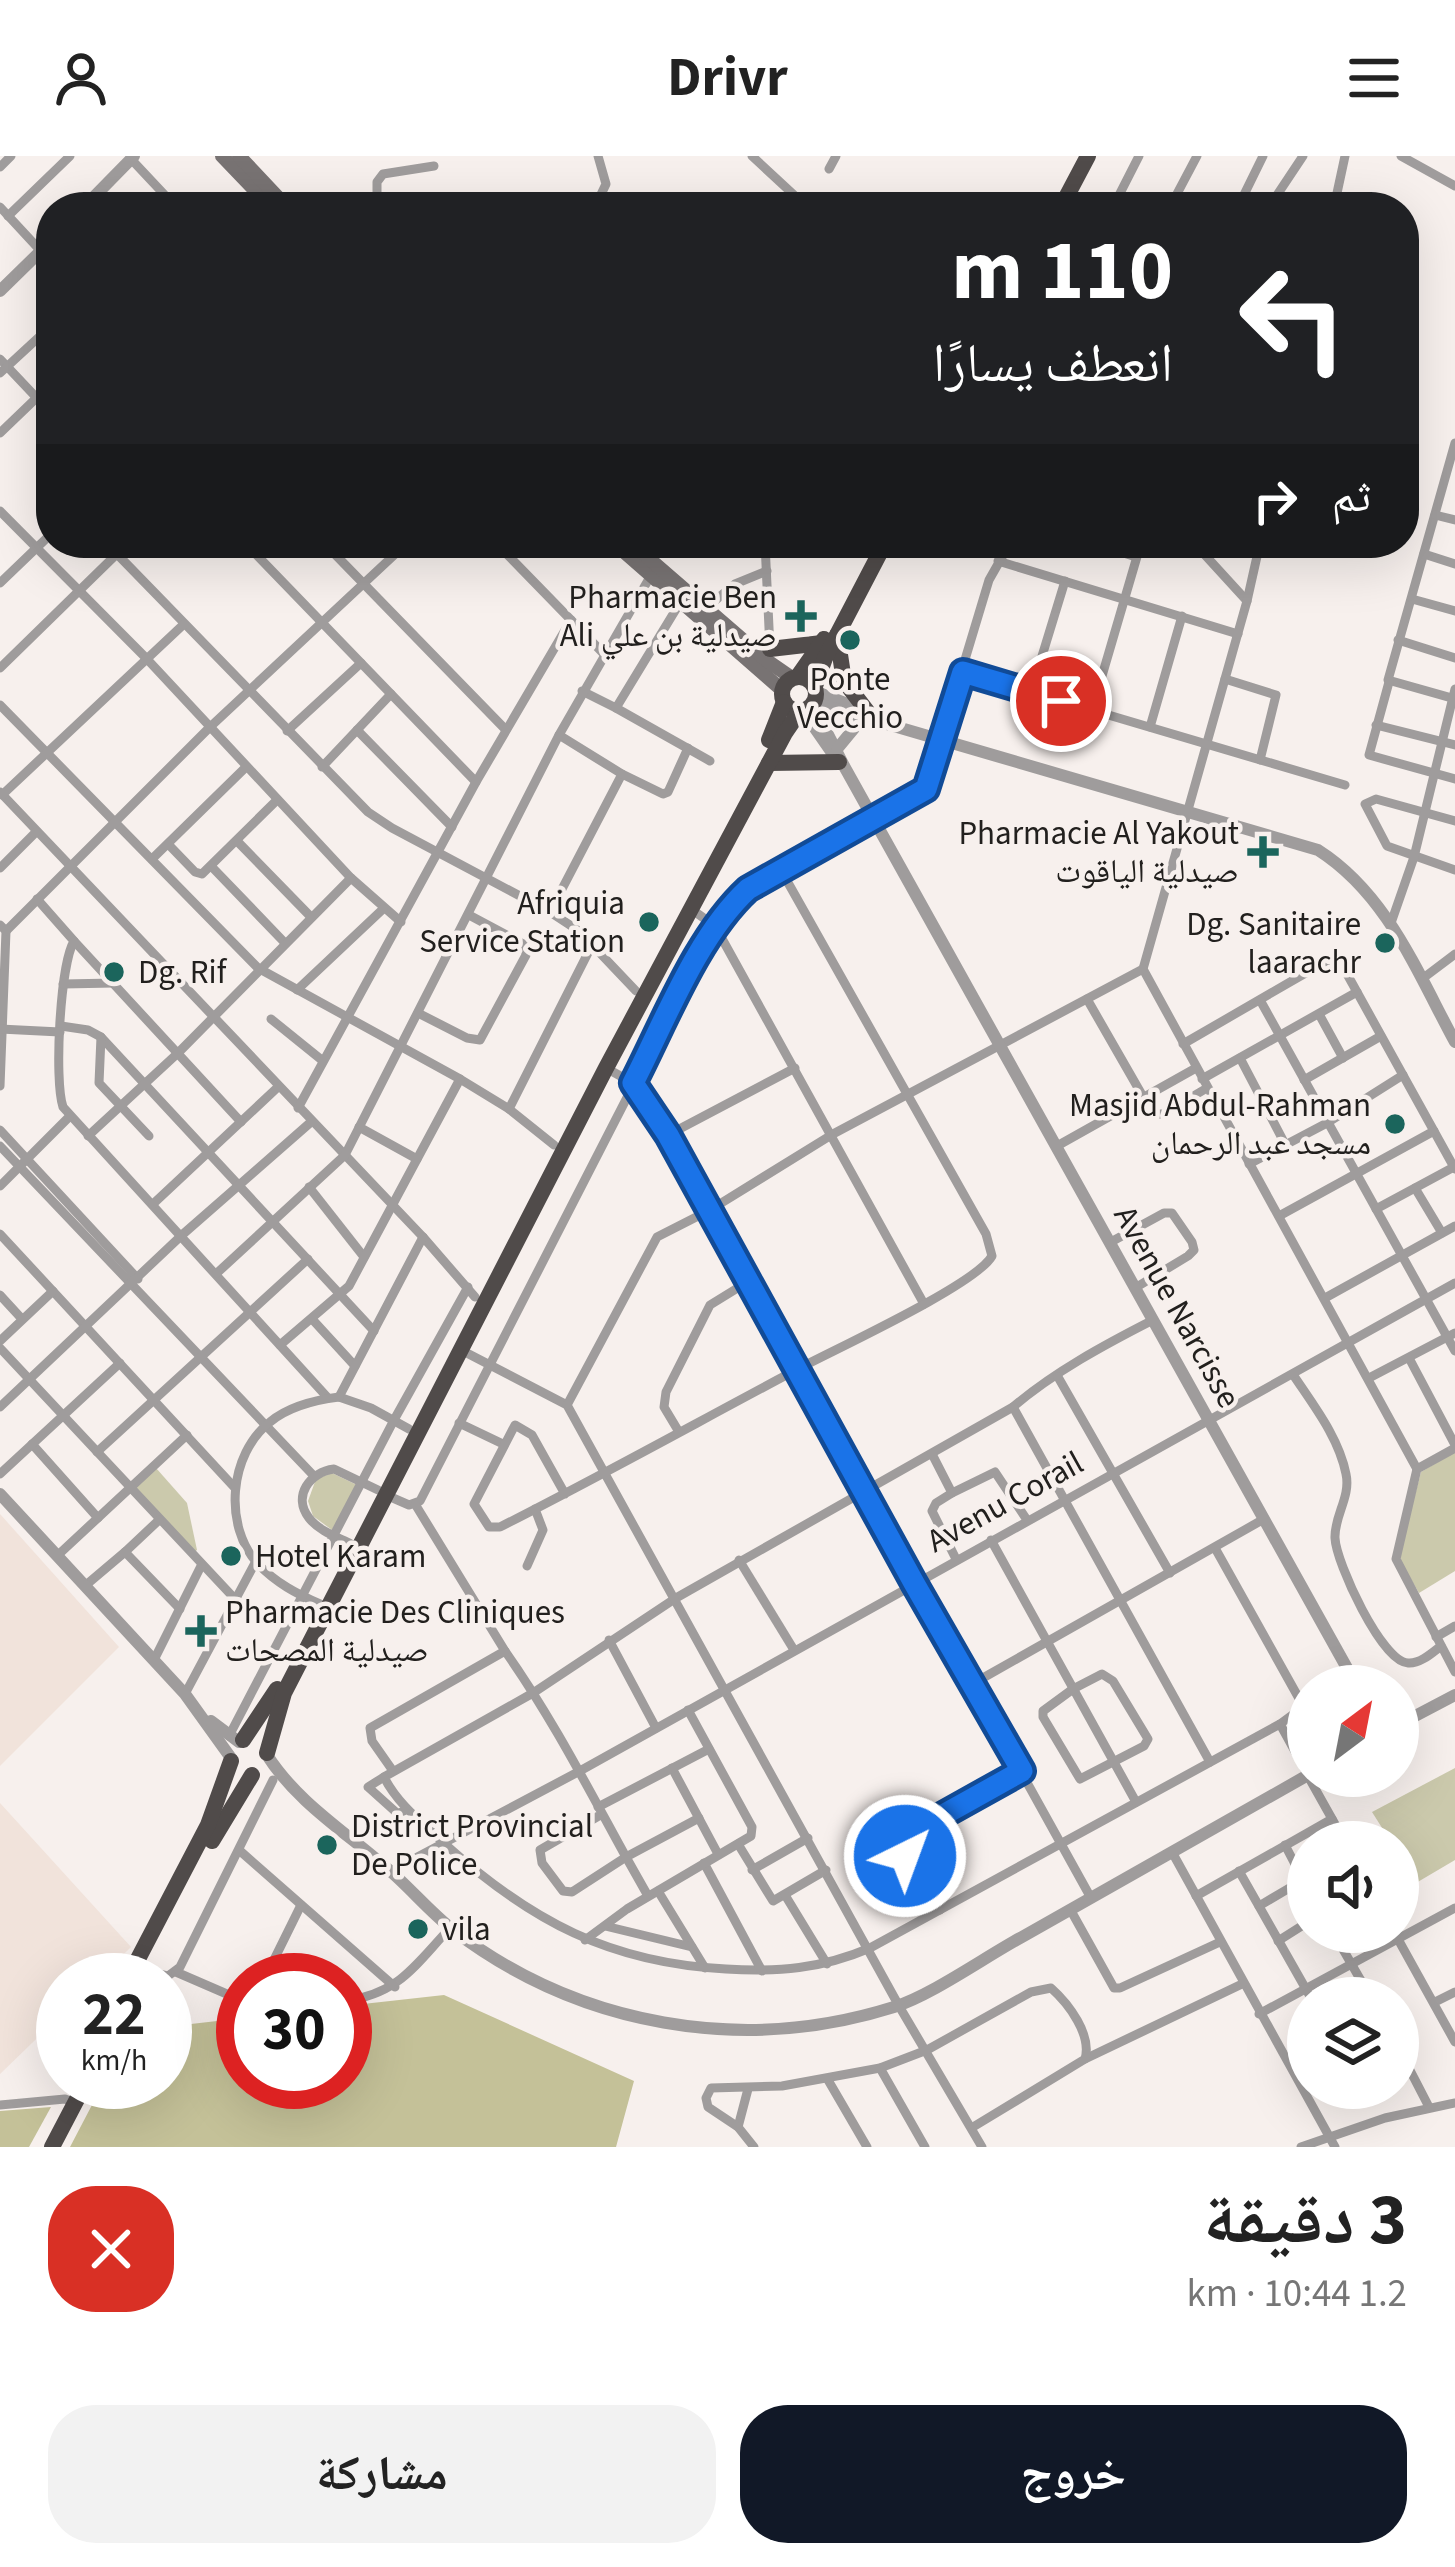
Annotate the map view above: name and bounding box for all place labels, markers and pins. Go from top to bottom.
place label: Pharmacie Ben Ali صيدلية بن علي [560,574,777,660]
marker: Pharmacie Ben Ali صيدلية بن علي [788,603,814,629]
marker: Ponte Vecchio [837,627,863,653]
pin [1010,650,1112,752]
place label: Ponte Vecchio [797,656,903,741]
place label: Pharmacie Al Yakout صيدلية الياقوت [958,810,1239,895]
marker: Pharmacie Al Yakout صيدلية الياقوت [1250,839,1276,865]
place label: Afriquia Service Station [419,880,625,965]
place label: Dg. Sanitaire laarachr [1186,901,1362,986]
marker: Afriquia Service Station [636,909,662,935]
marker: Dg. Sanitaire laarachr [1372,930,1398,956]
place label: Dg. Rif [138,949,228,996]
marker: Dg. Rif [101,959,127,985]
place label: Masjid Abdul-Rahman مسجد عبد الرحمان [1069,1082,1371,1167]
marker: Masjid Abdul-Rahman مسجد عبد الرحمان [1382,1111,1408,1137]
place label: Hotel Karam [255,1533,426,1580]
marker: Hotel Karam [218,1543,244,1569]
place label: Pharmacie Des Cliniques صيدلية المصحات [225,1589,565,1674]
marker: Pharmacie Des Cliniques صيدلية المصحات [188,1618,214,1644]
place label: District Provincial De Police [351,1803,593,1888]
marker: District Provincial De Police [314,1832,340,1858]
place label: vila [442,1906,491,1953]
marker: vila [405,1916,431,1942]

